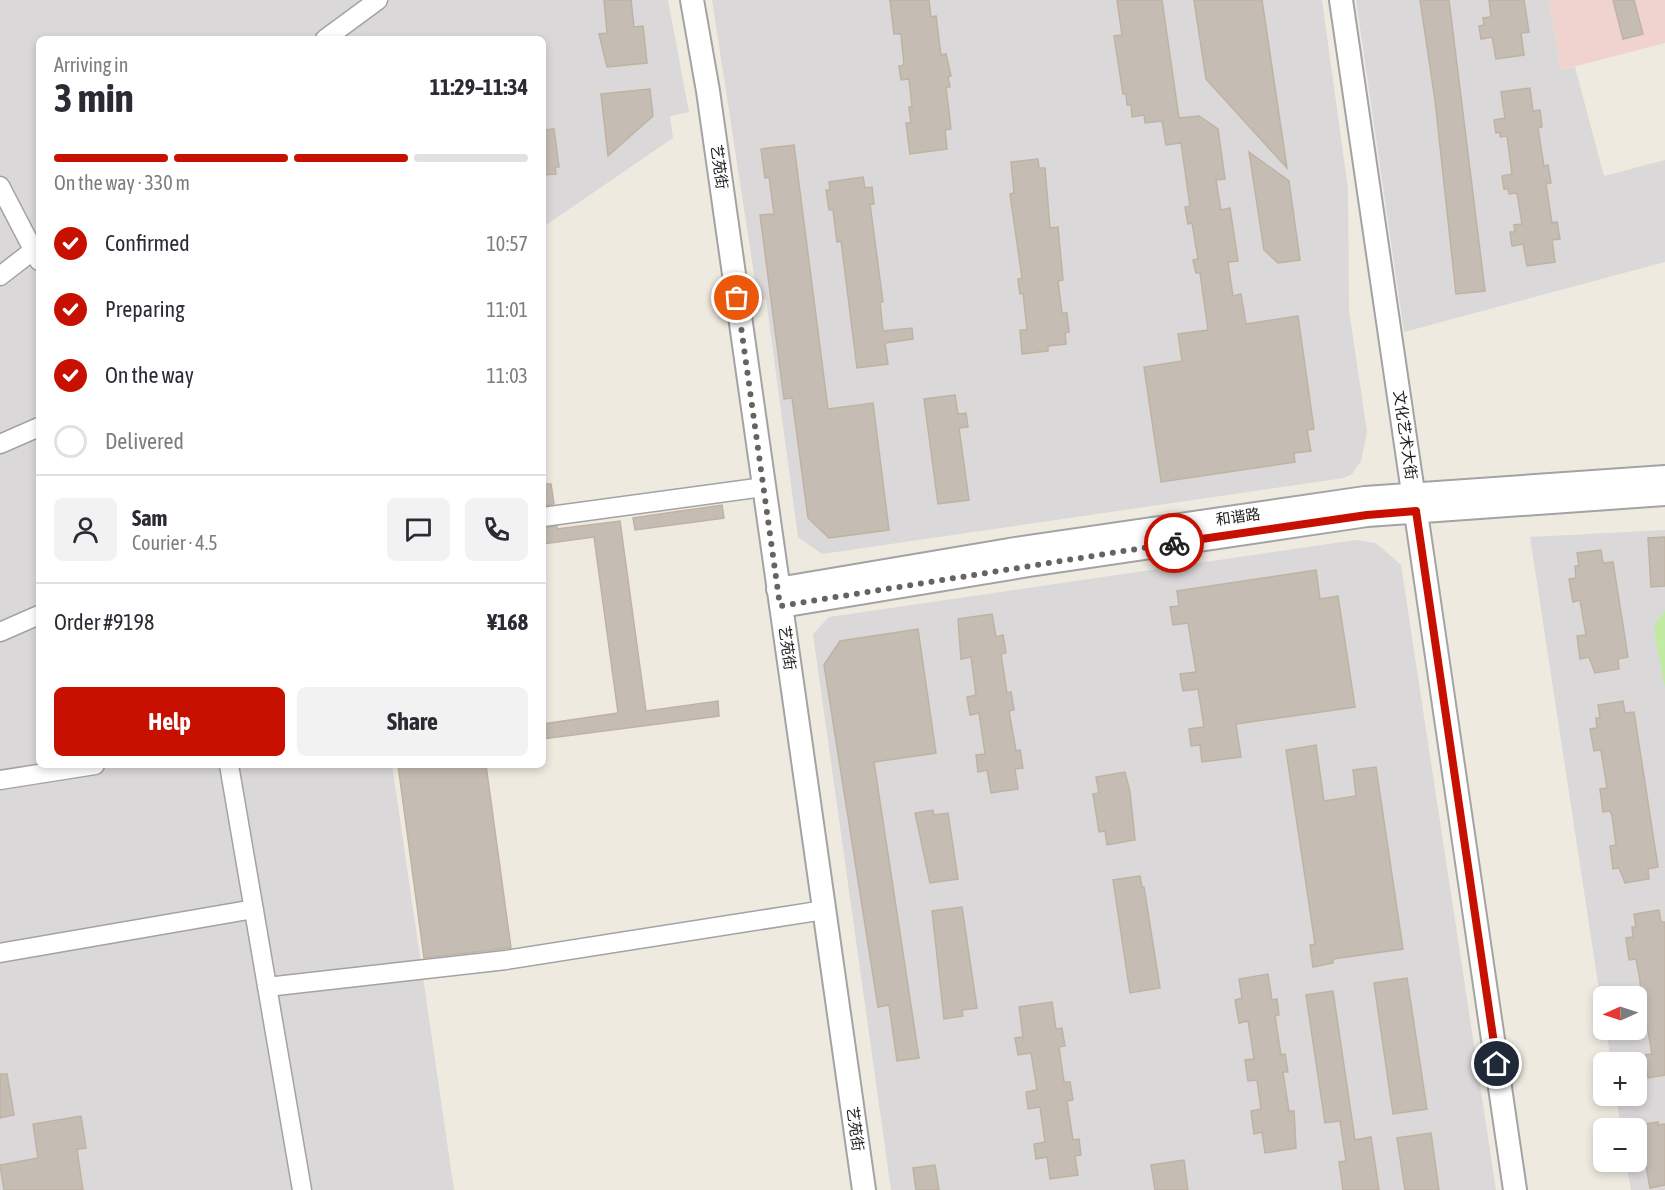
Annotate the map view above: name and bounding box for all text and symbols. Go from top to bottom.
text: Arriving in [54,53,128,76]
text: 11:29–11:34 [430,74,528,100]
text: 3 min [54,76,134,120]
street label: 艺苑街 [708,143,731,190]
text: On the way · 330 m [54,171,190,194]
icon: check [54,227,87,260]
text: Confirmed [105,230,190,256]
text: 10:57 [486,232,528,255]
pin [711,272,762,323]
icon: bag [720,281,753,314]
icon: check [54,293,87,326]
text: Preparing [105,296,185,322]
text: 11:01 [486,298,528,321]
icon: check [54,359,87,392]
text: On the way [105,362,194,388]
text: 11:03 [486,364,528,387]
street label: 文化艺术大街 [1391,389,1420,481]
text: Delivered [105,428,184,454]
button: person [54,498,117,561]
button: chat [387,498,450,561]
button: phone [465,498,528,561]
text: Sam [132,505,167,531]
street label: 和谐路 [1214,505,1261,528]
courier [1144,513,1204,573]
icon: bike [1158,527,1191,560]
text: Courier · 4.5 [132,531,218,554]
text: Order #9198 [54,609,154,635]
text: ¥168 [487,609,528,635]
street label: 艺苑街 [776,624,799,671]
button: Help [54,687,285,756]
button: Share [297,687,528,756]
north arrow [1593,986,1647,1040]
map controls [1593,986,1647,1172]
pin [1471,1038,1522,1089]
icon: home [1480,1047,1513,1080]
button: + [1593,1052,1647,1106]
street label: 艺苑街 [844,1105,867,1152]
button: − [1593,1118,1647,1172]

